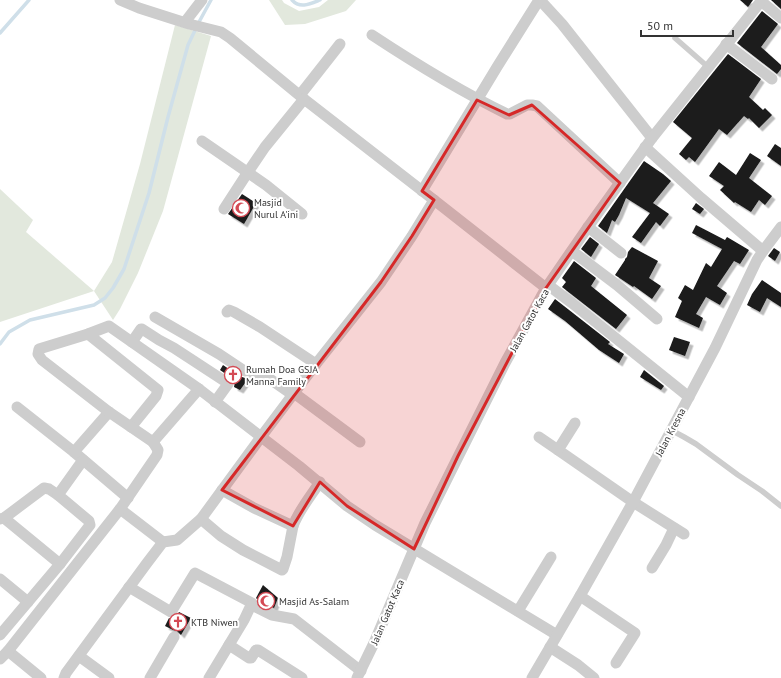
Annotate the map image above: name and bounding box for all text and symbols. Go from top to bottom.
scale bar [641,12,733,38]
text: 50 m [647,18,673,33]
place label: Masjid Nurul A'ini [254,196,298,221]
mosque icon: Masjid Nurul A'ini [231,198,251,218]
street label: Jalan Gatot Kaca [506,286,552,355]
place label: Rumah Doa GSJA Manna Family [246,363,318,388]
church icon: Rumah Doa GSJA Manna Family [223,365,243,385]
street label: Jalan Kresna [652,406,689,459]
street label: Jalan Gatot Kaca [367,577,407,648]
mosque icon: Masjid As-Salam [256,591,276,611]
place label: Masjid As-Salam [279,595,349,608]
church icon: KTB Niwen [168,612,188,632]
place label: KTB Niwen [191,616,238,629]

